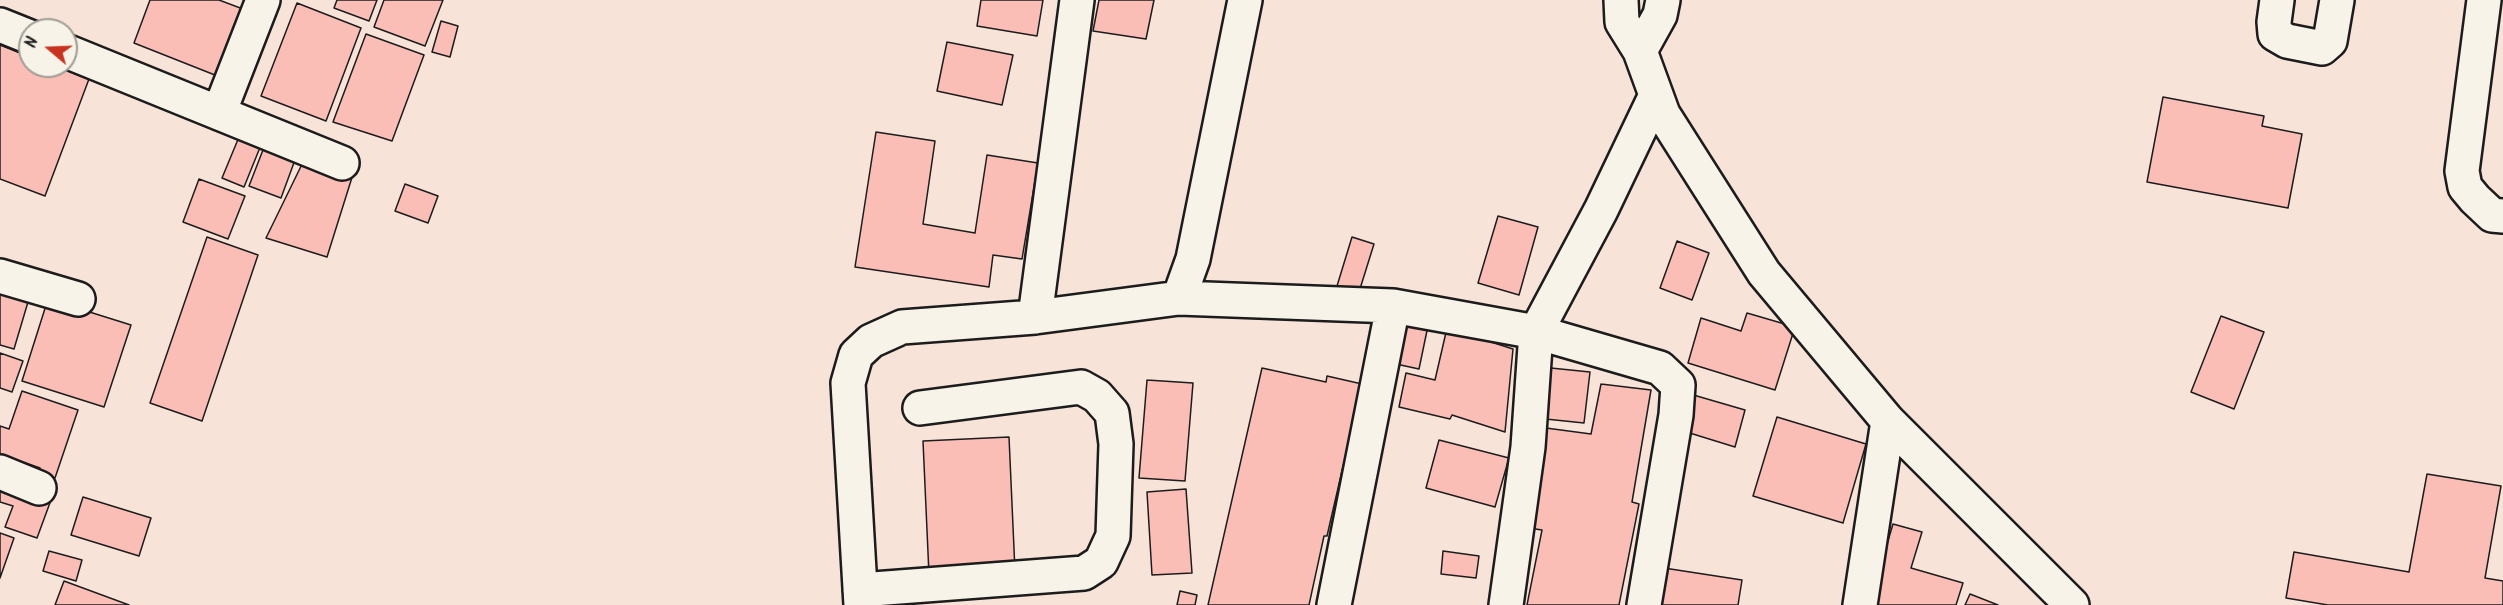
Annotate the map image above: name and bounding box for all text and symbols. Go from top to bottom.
north arrow [18,18,78,78]
text: N [19,34,46,51]

